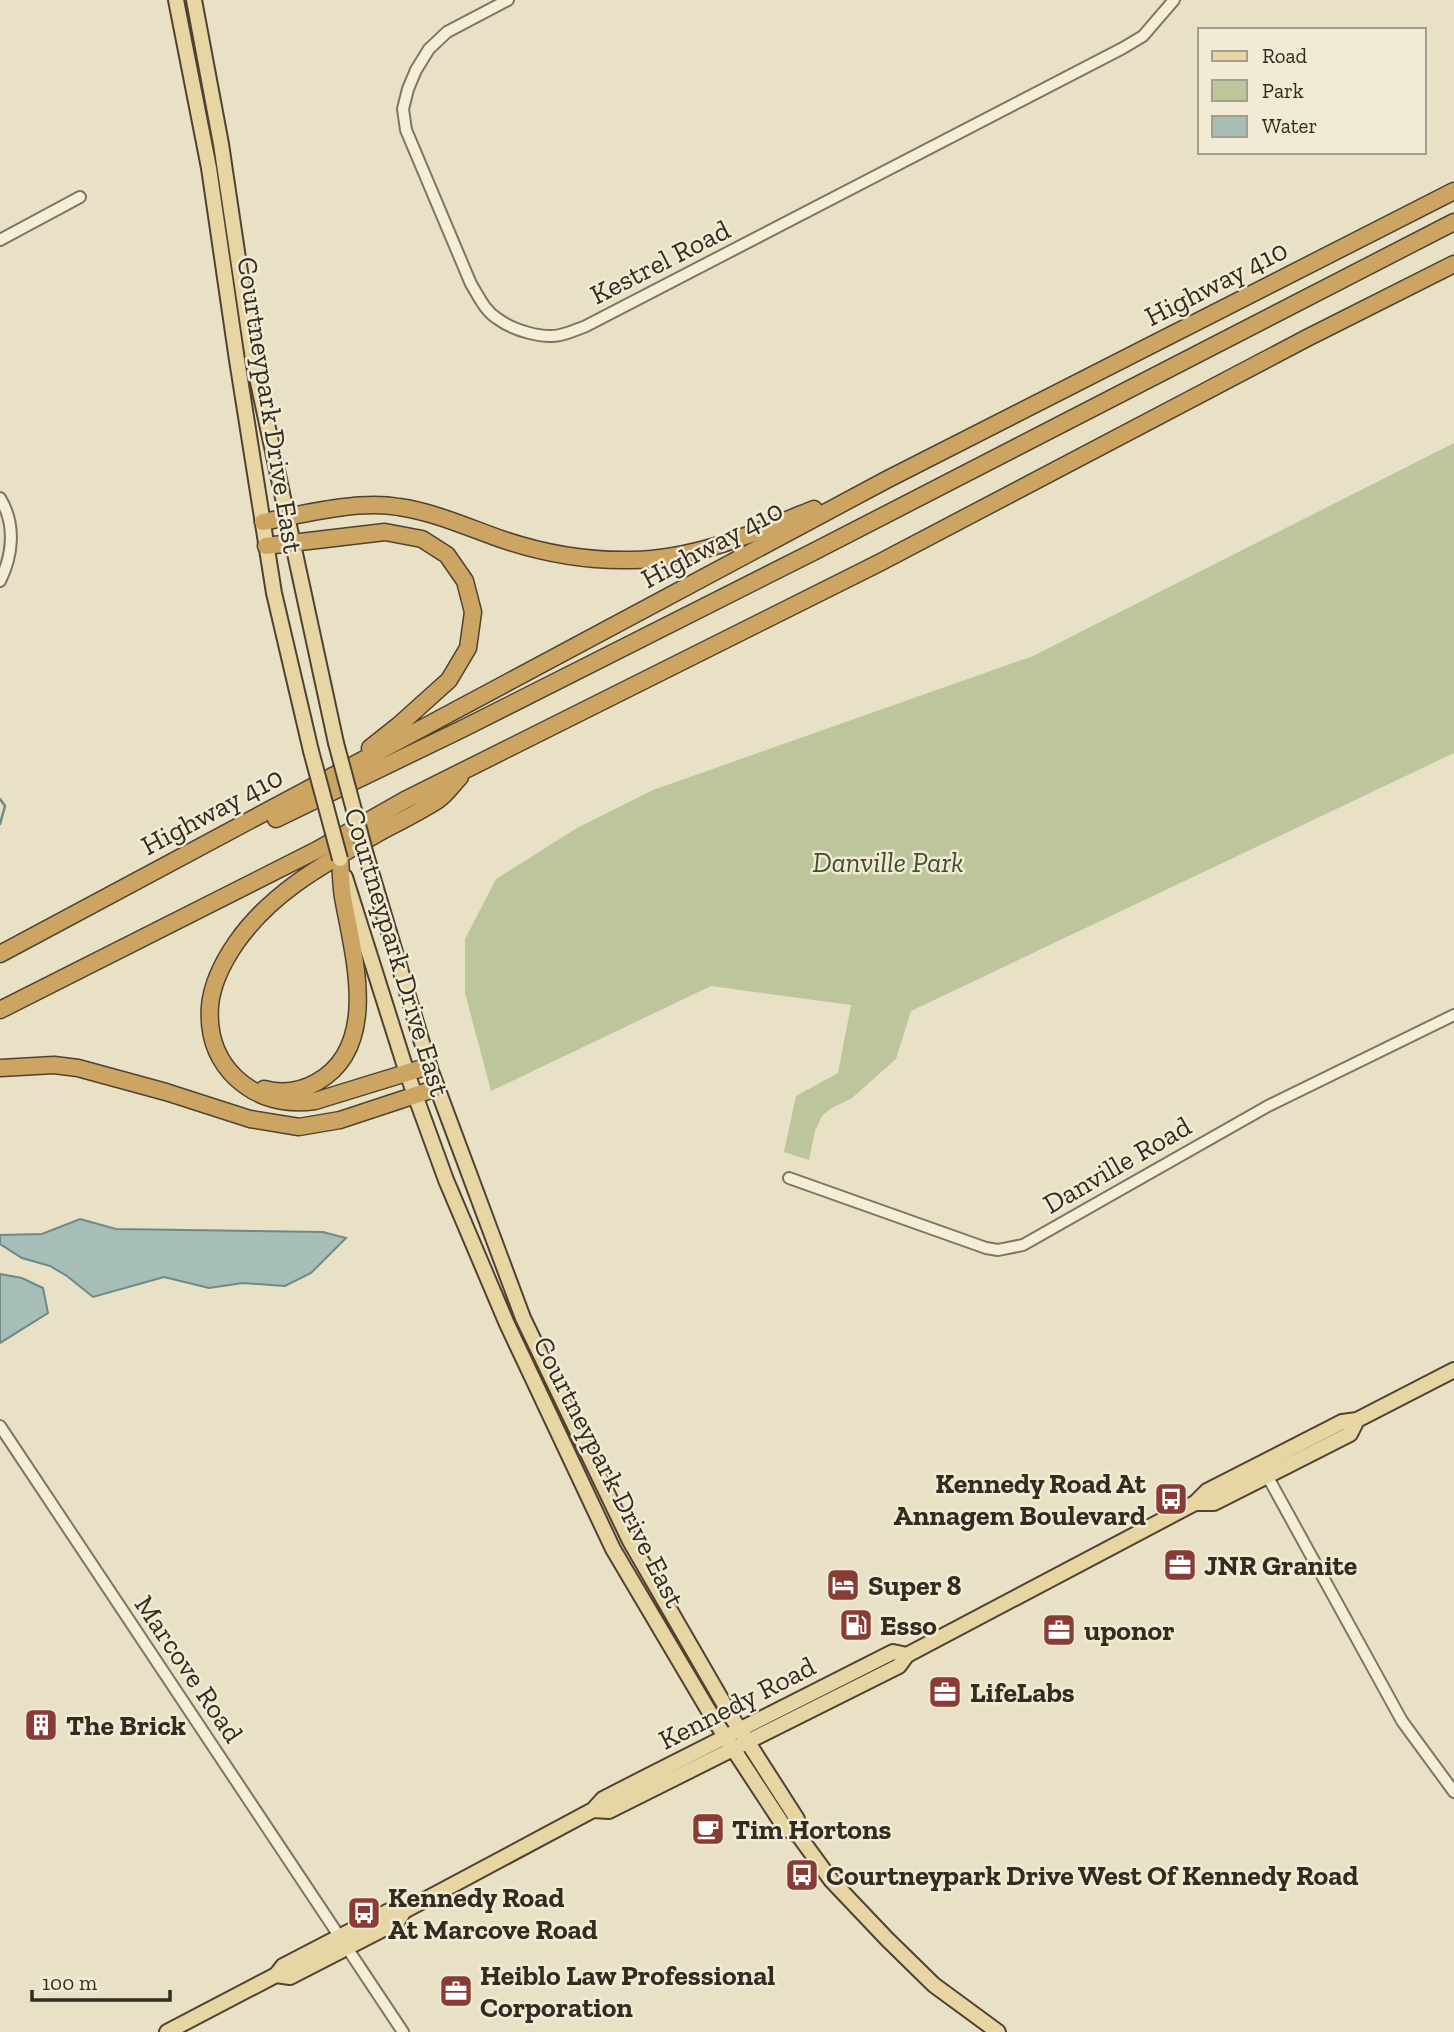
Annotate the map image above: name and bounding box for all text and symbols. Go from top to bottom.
legend [1198,28,1426,154]
text: Road [1262,43,1308,68]
text: Park [1262,78,1304,103]
text: Water [1262,113,1317,138]
street label: Kestrel Road [585,213,735,311]
street label: Highway 410 [1139,233,1293,333]
street label: Courtneypark Drive East [230,254,310,556]
street label: Highway 410 [635,493,789,595]
street label: Highway 410 [135,760,289,862]
street label: Courtneypark Drive East [337,804,457,1101]
park label: Danville Park [812,846,964,879]
street label: Danville Road [1037,1109,1197,1221]
street label: Courtneypark Drive East [526,1331,692,1614]
place label: Kennedy Road At Annagem Boulevard [894,1467,1147,1532]
bus stop icon: Kennedy Road At Annagem Boulevard [1152,1480,1190,1518]
office icon: JNR Granite [1161,1546,1199,1584]
place label: JNR Granite [1204,1549,1357,1582]
hotel icon: Super 8 [824,1566,862,1604]
place label: Super 8 [868,1569,962,1602]
street label: Marcove Road [128,1589,250,1749]
fuel station icon: Esso [837,1606,875,1644]
place label: Esso [880,1609,937,1642]
office icon: uponor [1040,1611,1078,1649]
place label: uponor [1084,1614,1175,1647]
street label: Kennedy Road [653,1649,821,1757]
office icon: LifeLabs [926,1673,964,1711]
place label: LifeLabs [970,1676,1075,1709]
building icon: The Brick [22,1706,60,1744]
place label: The Brick [66,1709,187,1742]
cafe icon: Tim Hortons [689,1810,727,1848]
place label: Tim Hortons [732,1813,892,1846]
bus stop icon: Courtneypark Drive West Of Kennedy Road [783,1856,821,1894]
place label: Courtneypark Drive West Of Kennedy Road [826,1859,1358,1892]
place label: Kennedy Road At Marcove Road [388,1881,598,1946]
bus stop icon: Kennedy Road At Marcove Road [345,1894,383,1932]
scale bar [32,1958,170,2002]
place label: Heiblo Law Professional Corporation [480,1959,775,2024]
text: 100 m [42,1970,97,1995]
office icon: Heiblo Law Professional Corporation [437,1972,475,2010]

